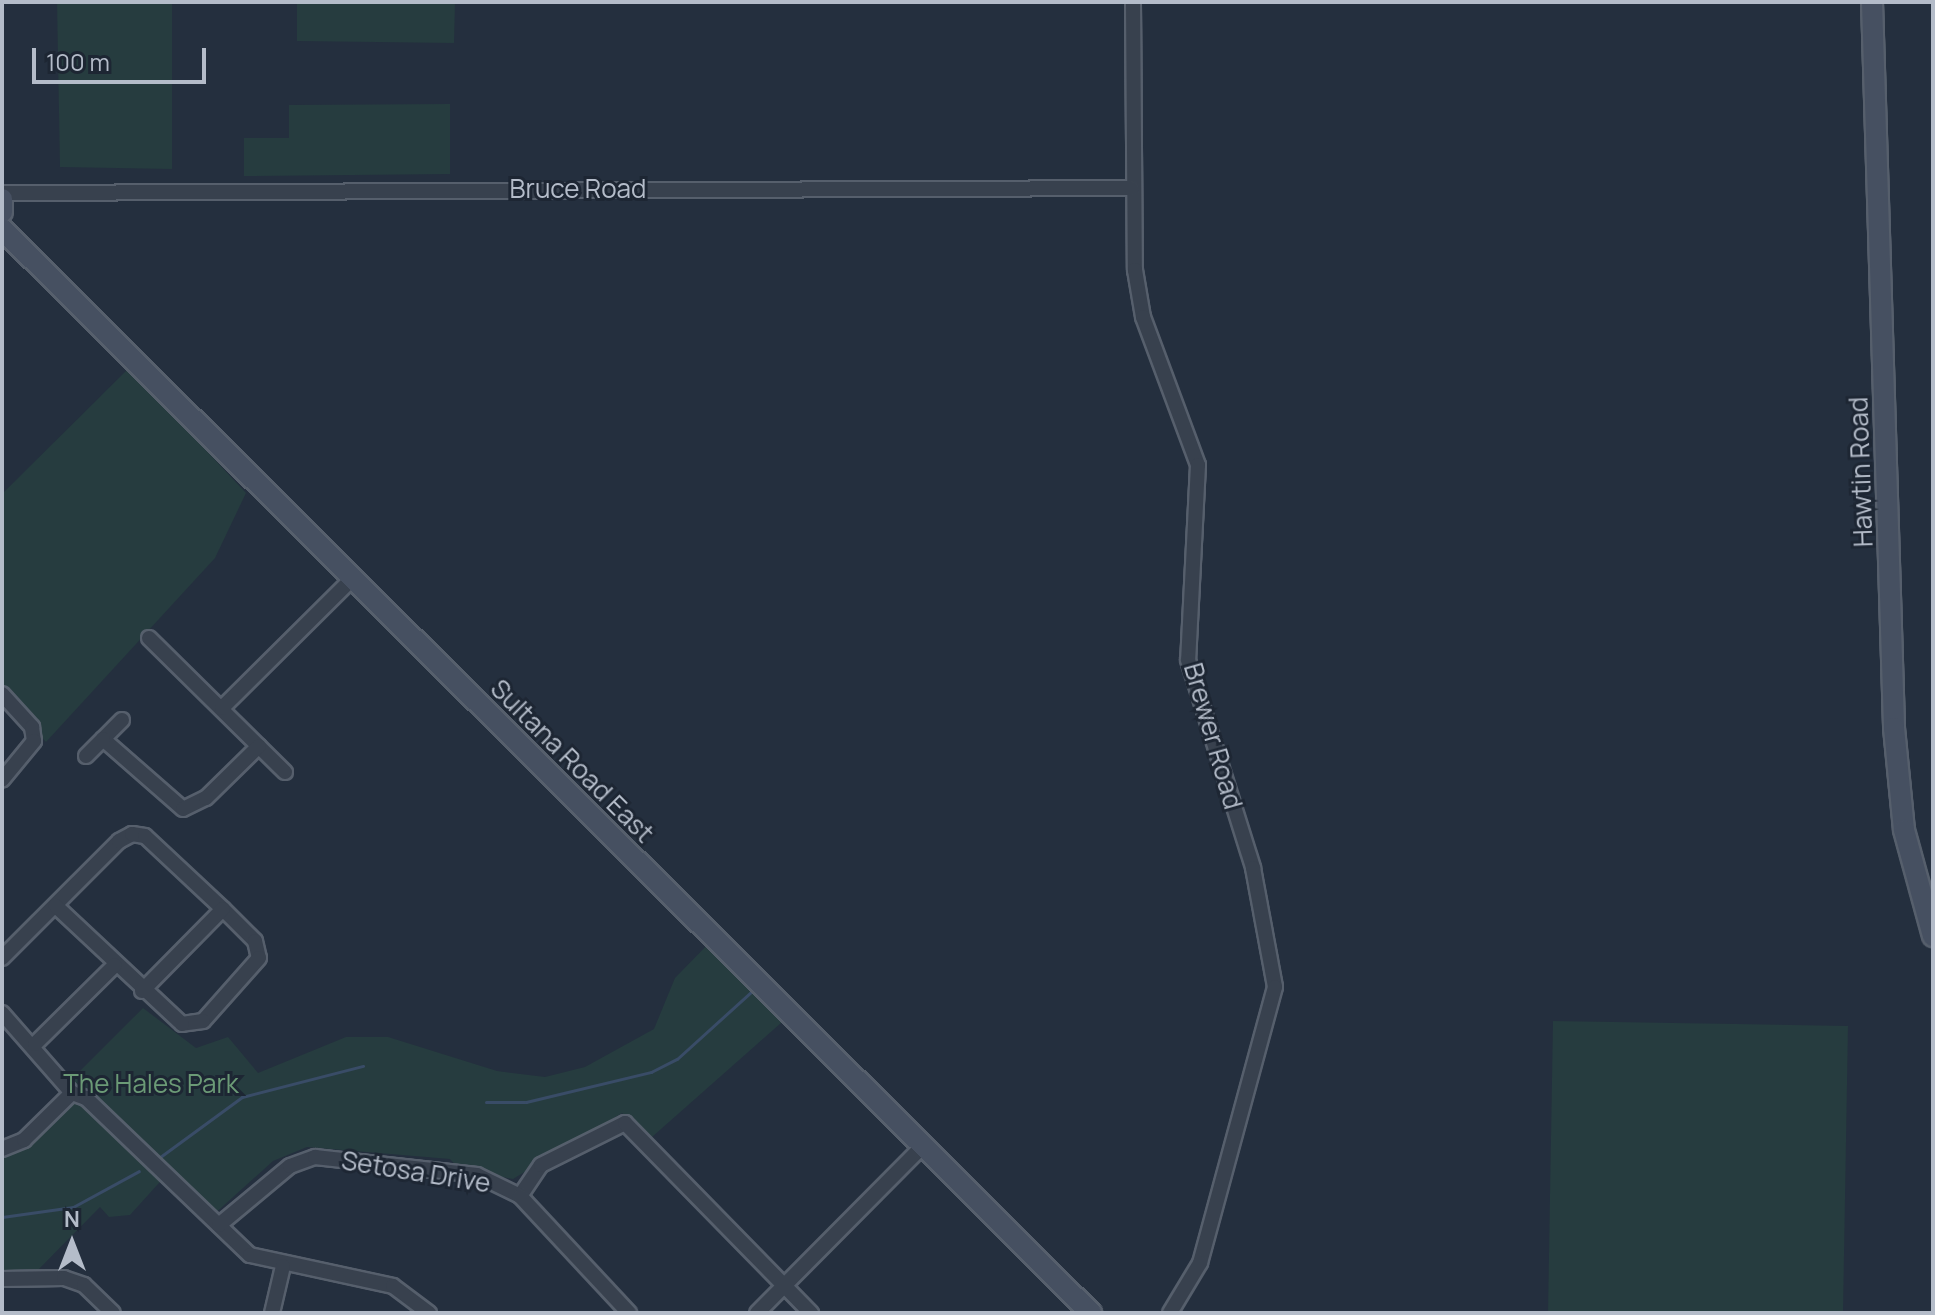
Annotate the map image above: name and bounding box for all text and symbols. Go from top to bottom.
scale bar [36,32,210,82]
text: 100 m [46,45,110,78]
street label: Bruce Road [510,173,646,205]
street label: Hawtin Road [1843,396,1879,548]
street label: Brewer Road [1177,659,1249,813]
street label: Sultana Road East [484,673,660,849]
park label: The Hales Park [63,1068,239,1100]
street label: Setosa Drive [339,1145,493,1199]
north arrow [32,1203,112,1283]
text: N [64,1204,80,1234]

